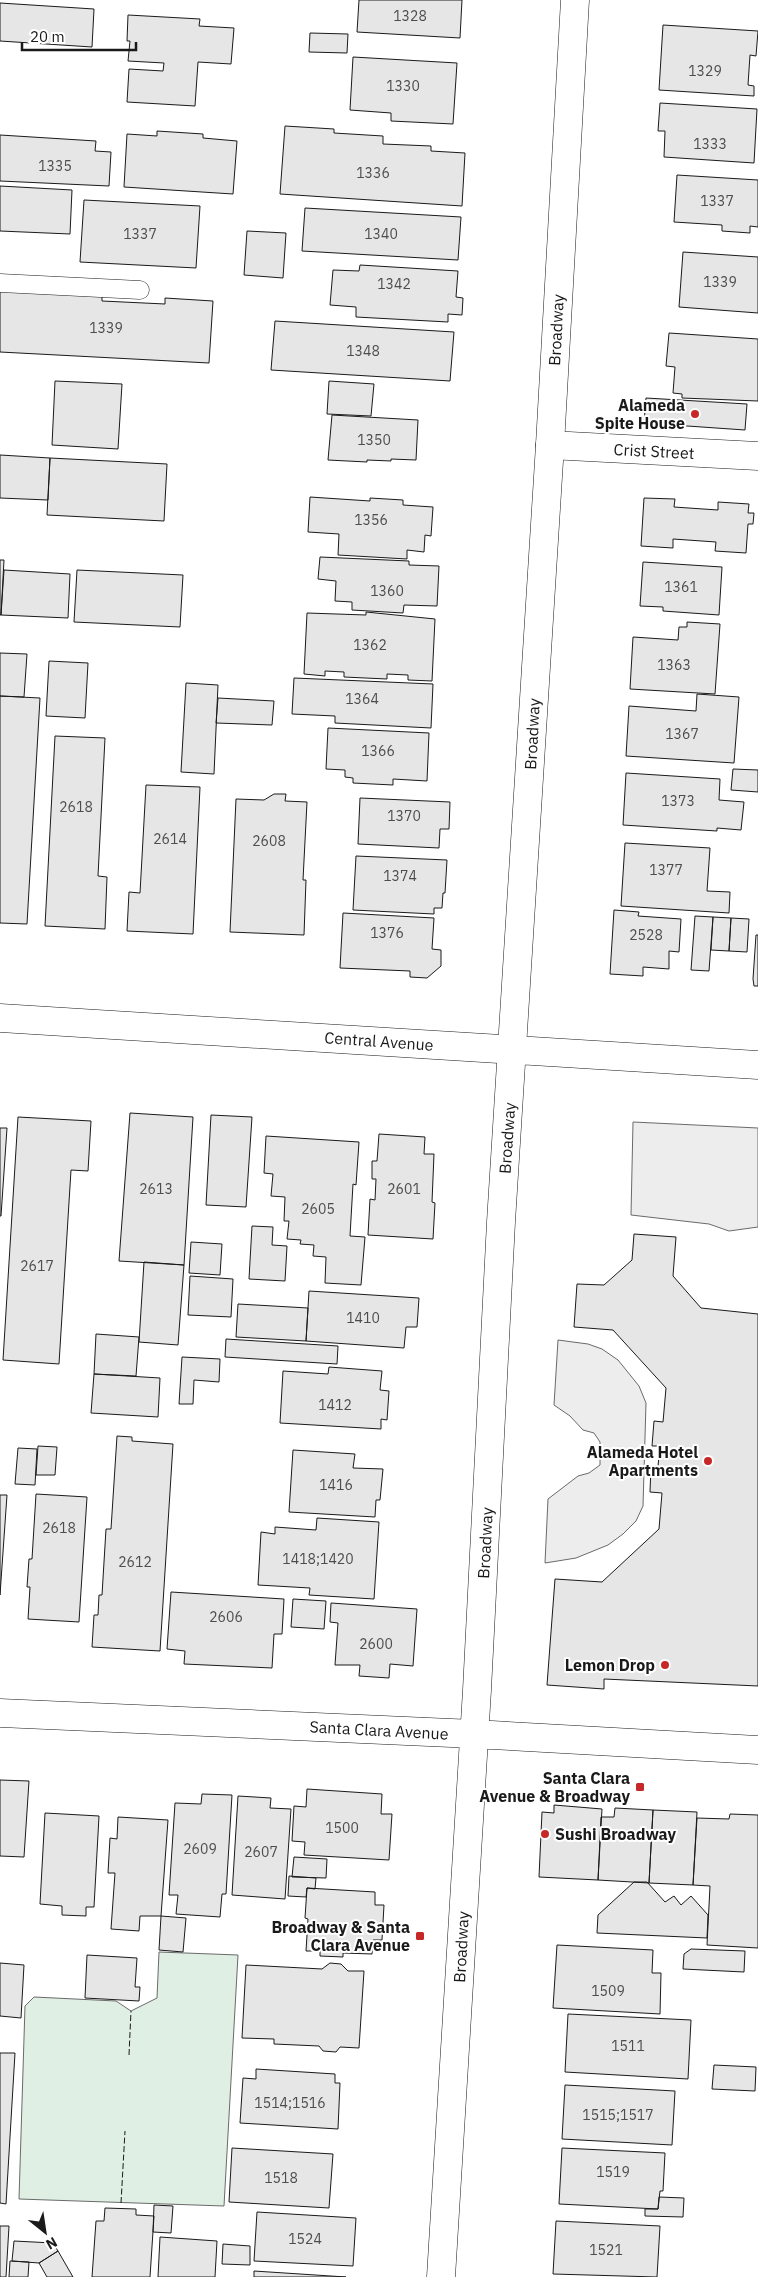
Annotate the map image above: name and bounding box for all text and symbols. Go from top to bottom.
house number: 1328 [393,7,427,25]
scale bar [22,20,136,52]
text: 20 m [30,27,65,46]
house number: 1329 [688,62,722,80]
house number: 1330 [386,77,420,95]
house number: 1333 [693,135,727,153]
house number: 1335 [38,157,72,175]
house number: 1336 [356,164,390,182]
house number: 1337 [700,192,734,210]
house number: 1337 [123,225,157,243]
house number: 1340 [364,225,398,243]
house number: 1339 [703,273,737,291]
house number: 1342 [377,275,411,293]
street label: Broadway [544,294,568,366]
house number: 1339 [89,319,123,337]
house number: 1348 [346,342,380,360]
place label: Alameda Spite House [595,395,685,433]
marker: Alameda Spite House [689,408,701,420]
house number: 1350 [357,431,391,449]
street label: Crist Street [613,439,695,463]
house number: 1356 [354,511,388,529]
house number: 1361 [664,578,698,596]
house number: 1360 [370,582,404,600]
house number: 1362 [353,636,387,654]
house number: 1363 [657,656,691,674]
house number: 1364 [345,690,379,708]
street label: Broadway [520,698,544,770]
house number: 1367 [665,725,699,743]
house number: 1366 [361,742,395,760]
house number: 1373 [661,792,695,810]
house number: 2618 [59,798,93,816]
house number: 1370 [387,807,421,825]
house number: 2614 [153,830,187,848]
house number: 2608 [252,832,286,850]
house number: 1377 [649,861,683,879]
house number: 1374 [383,867,417,885]
house number: 1376 [370,924,404,942]
house number: 2528 [629,926,663,944]
street label: Central Avenue [324,1027,434,1055]
street label: Broadway [495,1102,519,1174]
house number: 2613 [139,1180,173,1198]
house number: 2601 [387,1180,421,1198]
house number: 2605 [301,1200,335,1218]
house number: 2617 [20,1257,54,1275]
house number: 1410 [346,1309,380,1327]
house number: 1412 [318,1396,352,1414]
place label: Alameda Hotel Apartments [587,1442,698,1480]
marker: Alameda Hotel Apartments [702,1455,714,1467]
house number: 1416 [319,1476,353,1494]
street label: Broadway [473,1507,497,1579]
house number: 2618 [42,1519,76,1537]
house number: 1418;1420 [282,1550,354,1568]
house number: 2612 [118,1553,152,1571]
house number: 2606 [209,1608,243,1626]
house number: 2600 [359,1635,393,1653]
place label: Lemon Drop [565,1655,655,1675]
marker: Lemon Drop [659,1659,671,1671]
street label: Santa Clara Avenue [309,1716,449,1744]
place label: Santa Clara Avenue & Broadway [479,1768,630,1806]
marker: Santa Clara Avenue & Broadway [634,1781,646,1793]
house number: 1500 [325,1819,359,1837]
place label: Sushi Broadway [555,1824,677,1844]
marker: Sushi Broadway [539,1828,551,1840]
house number: 2609 [183,1840,217,1858]
house number: 2607 [244,1843,278,1861]
street label: Broadway [449,1911,473,1983]
place label: Broadway & Santa Clara Avenue [271,1917,410,1955]
marker: Broadway & Santa Clara Avenue [414,1930,426,1942]
house number: 1509 [591,1982,625,2000]
house number: 1511 [611,2037,645,2055]
house number: 1514;1516 [254,2094,326,2112]
house number: 1515;1517 [582,2106,654,2124]
house number: 1519 [596,2163,630,2181]
house number: 1518 [264,2169,298,2187]
north arrow [20,2207,70,2257]
house number: 1524 [288,2230,322,2248]
text: N [43,2233,60,2254]
house number: 1521 [589,2241,623,2259]

